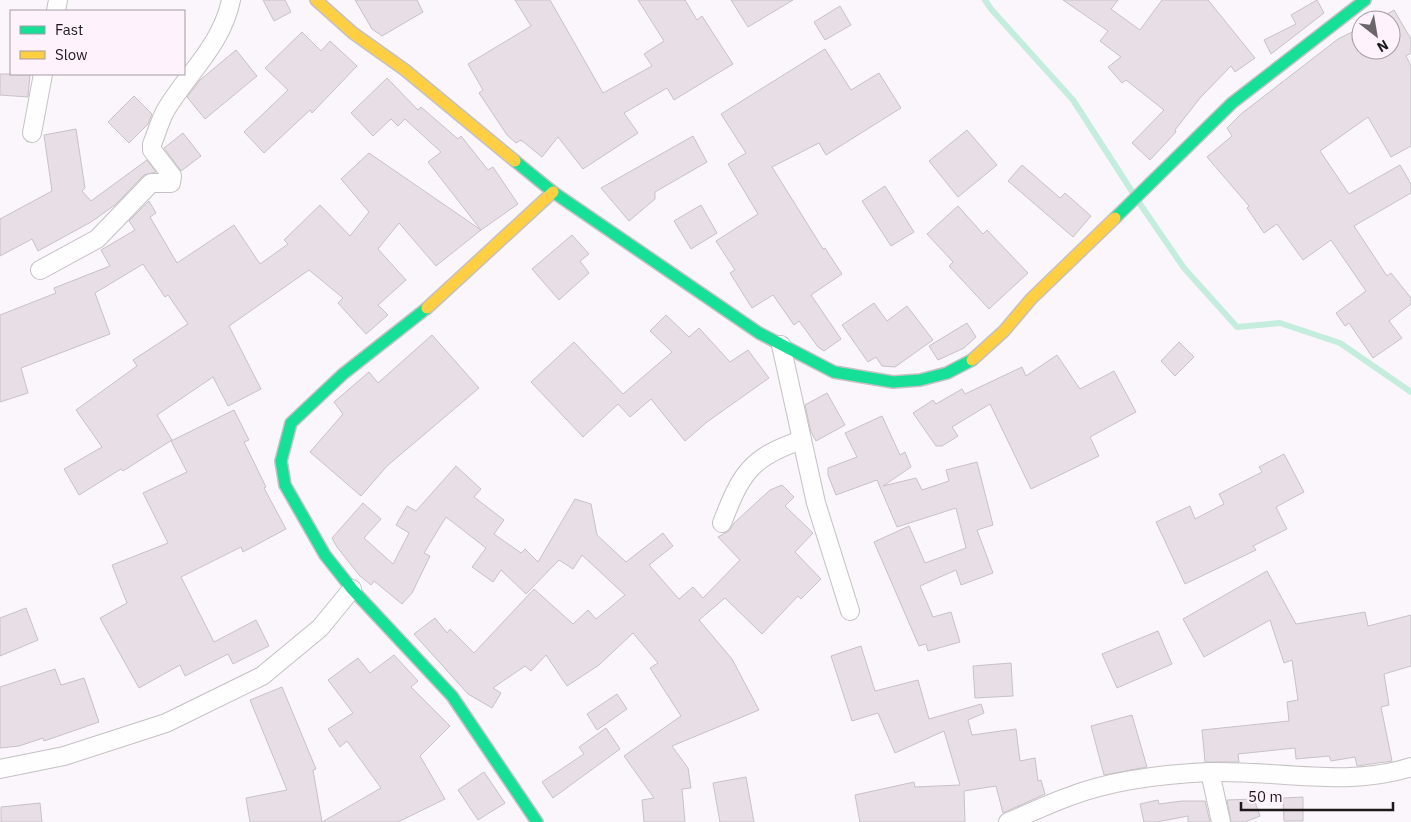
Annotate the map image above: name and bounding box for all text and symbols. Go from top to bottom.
legend [10,10,185,75]
north arrow [1351,10,1401,60]
text: Fast [55,20,83,39]
text: N [1374,36,1392,56]
text: Slow [55,45,88,64]
scale bar [1241,780,1394,812]
text: 50 m [1248,787,1283,806]

